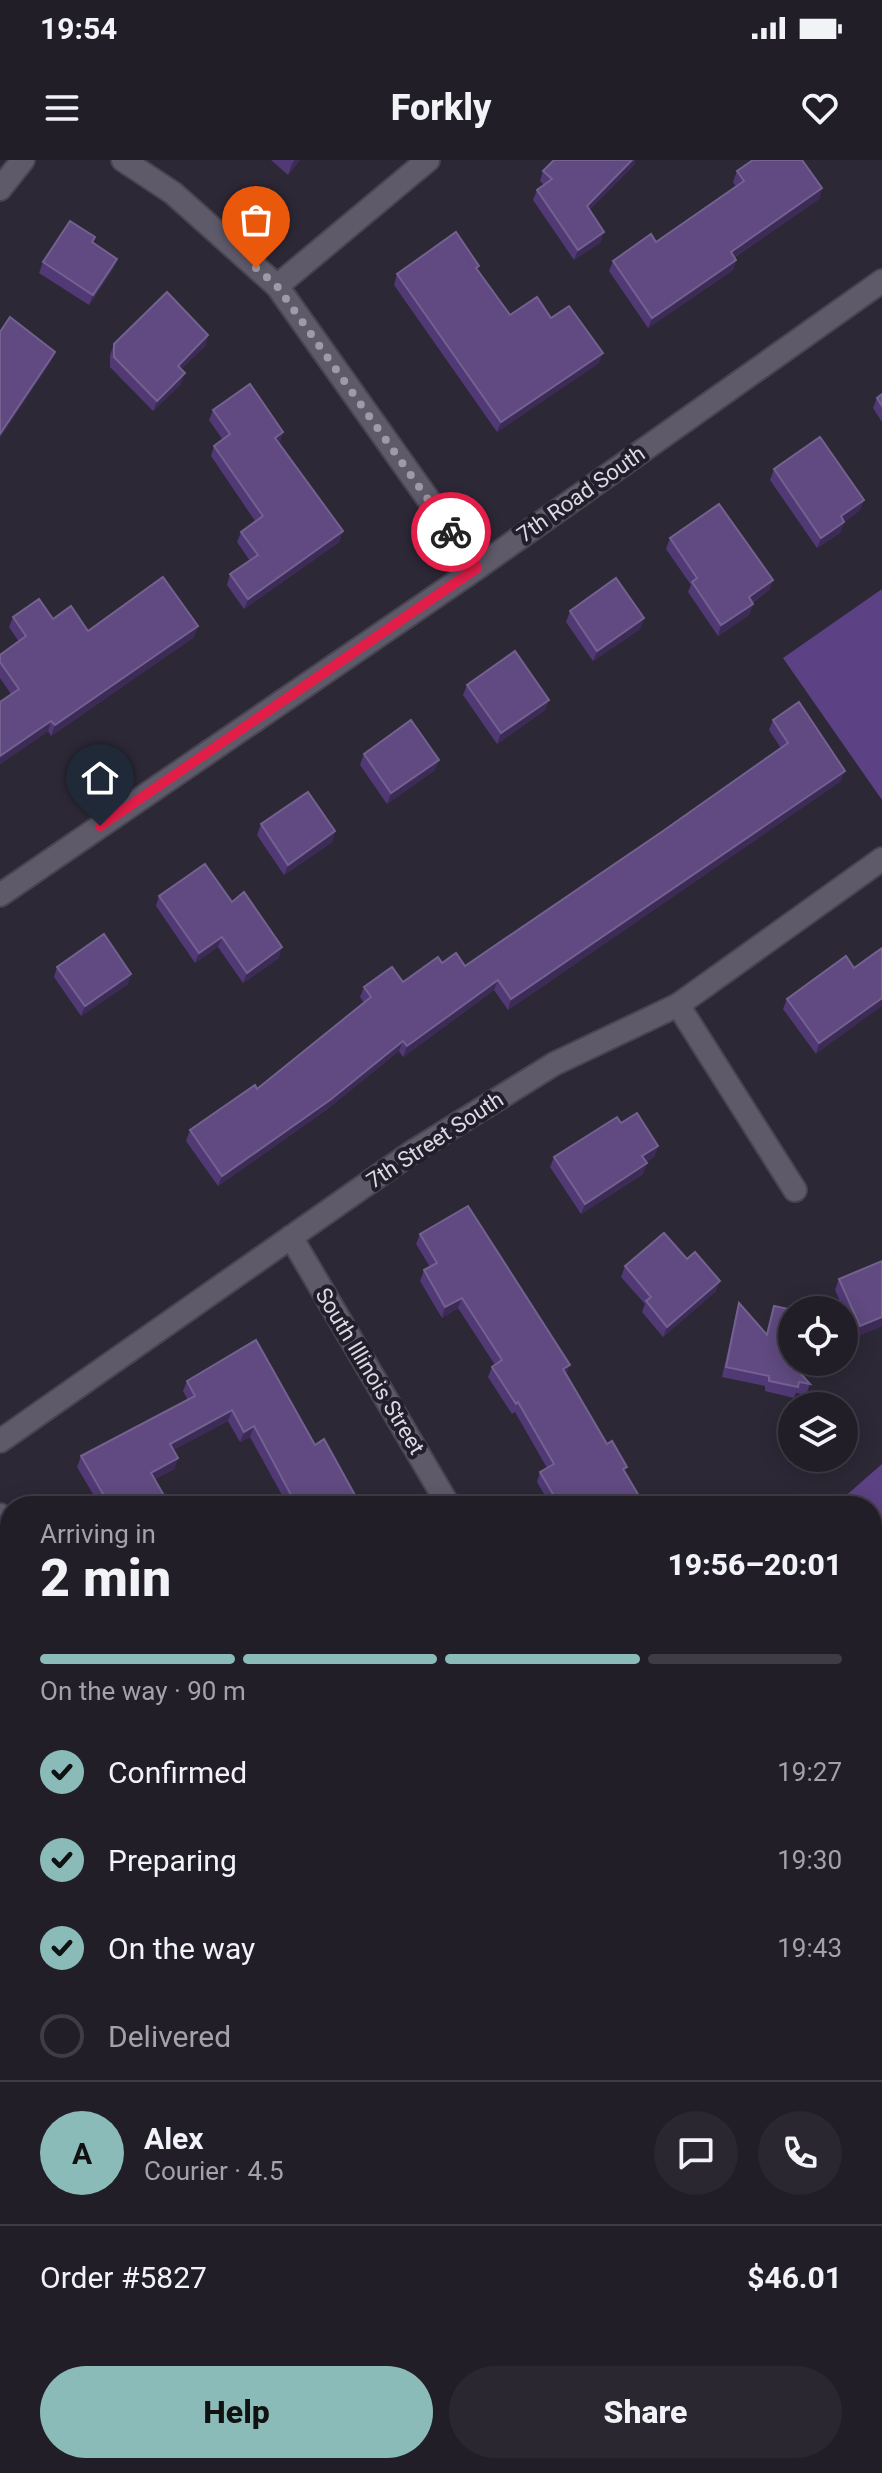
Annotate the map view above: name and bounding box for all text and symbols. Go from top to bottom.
text: 19:54 [40,11,117,46]
icon: menu [40,86,84,130]
icon: heart [798,86,842,130]
text: Forkly [391,87,491,129]
pin [222,186,290,268]
icon: bag [234,198,278,242]
street label: 7th Road South [512,441,650,547]
courier [411,492,491,572]
icon: bike [429,510,473,554]
pin [66,744,134,826]
icon: home [78,756,122,800]
street label: 7th Street South [362,1087,508,1193]
street label: South Illinois Street [310,1283,430,1459]
map controls [778,1296,858,1472]
button: locate [778,1296,858,1376]
button: layers [778,1392,858,1472]
text: Arriving in [40,1519,156,1549]
text: 19:56–20:01 [667,1547,842,1582]
text: 2 min [40,1548,171,1609]
text: On the way · 90 m [40,1676,246,1706]
icon: check [40,1750,84,1794]
text: Confirmed [108,1755,247,1790]
text: 19:27 [777,1757,842,1787]
icon: check [40,1838,84,1882]
text: Preparing [108,1843,237,1878]
text: 19:30 [777,1845,842,1875]
icon: check [40,1926,84,1970]
text: On the way [108,1931,255,1966]
text: 19:43 [777,1933,842,1963]
text: Delivered [108,2019,231,2054]
button: chat [654,2111,738,2195]
button: phone [758,2111,842,2195]
text: Alex [144,2121,204,2156]
text: A [72,2136,92,2171]
text: Courier · 4.5 [144,2156,284,2186]
text: Order #5827 [40,2260,207,2295]
text: $46.01 [747,2260,842,2295]
button: Help [40,2366,433,2458]
button: Share [449,2366,842,2458]

